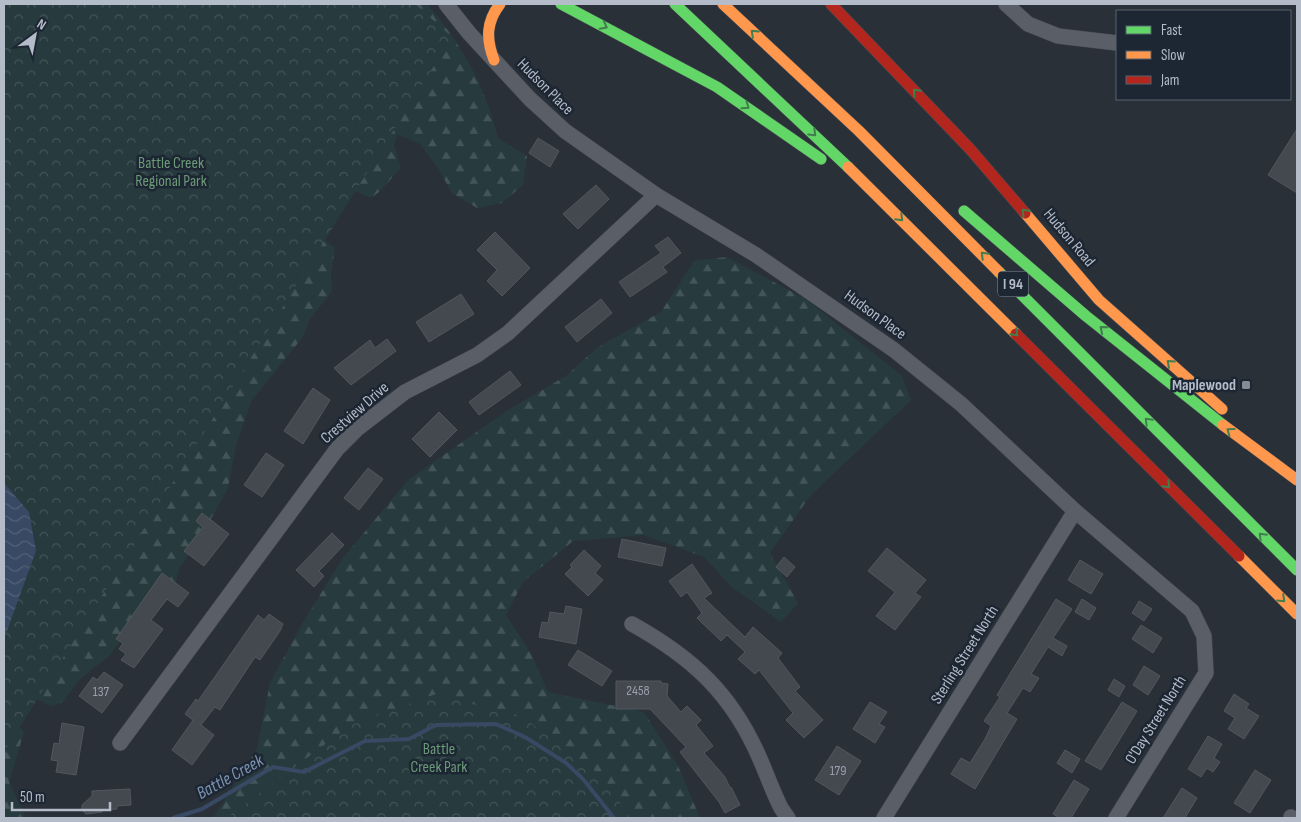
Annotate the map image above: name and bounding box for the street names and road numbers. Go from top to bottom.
street label: Hudson Place [513,55,577,119]
street label: Hudson Road [1039,205,1099,271]
road number: I 94 [998,272,1028,296]
street label: Hudson Place [840,286,910,344]
street label: Crestview Drive [317,378,393,448]
street label: Sterling Street North [927,602,1003,708]
street label: O'Day Street North [1121,672,1191,768]

